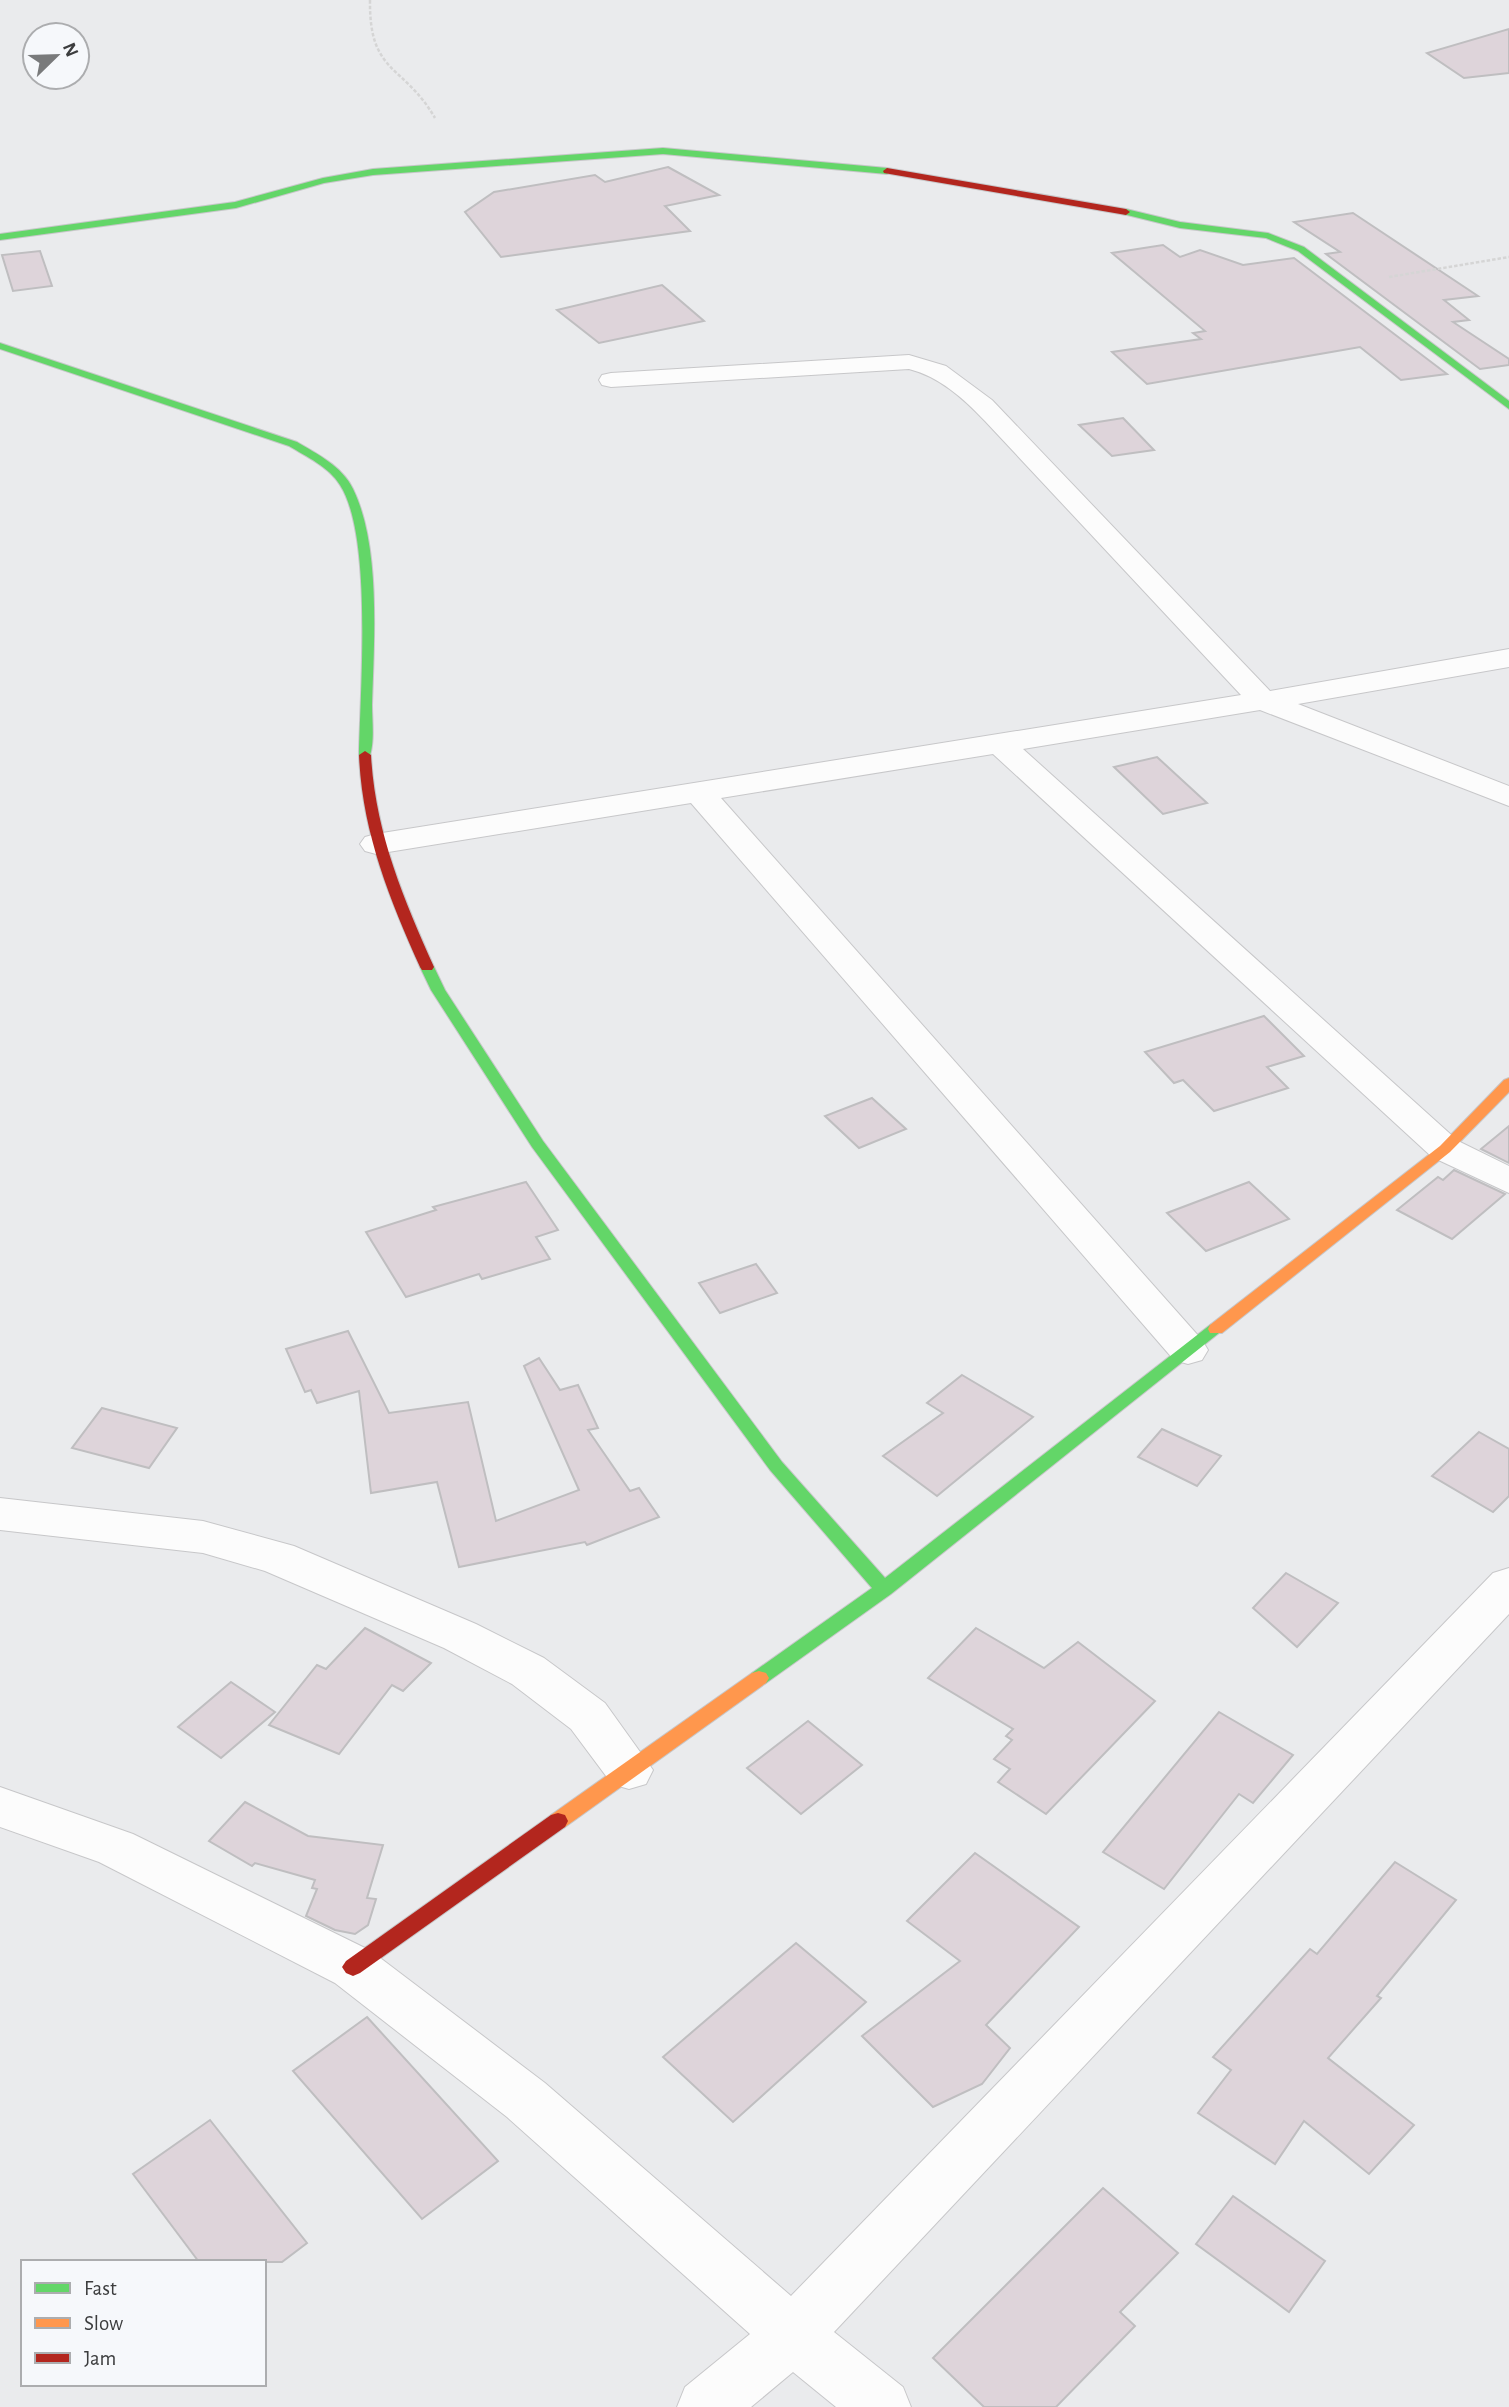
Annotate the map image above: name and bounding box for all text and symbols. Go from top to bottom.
north arrow [21,21,91,91]
text: N [59,40,82,60]
legend [21,2260,266,2386]
text: Fast [84,2278,117,2299]
text: Slow [84,2313,123,2334]
text: Jam [84,2348,116,2369]

